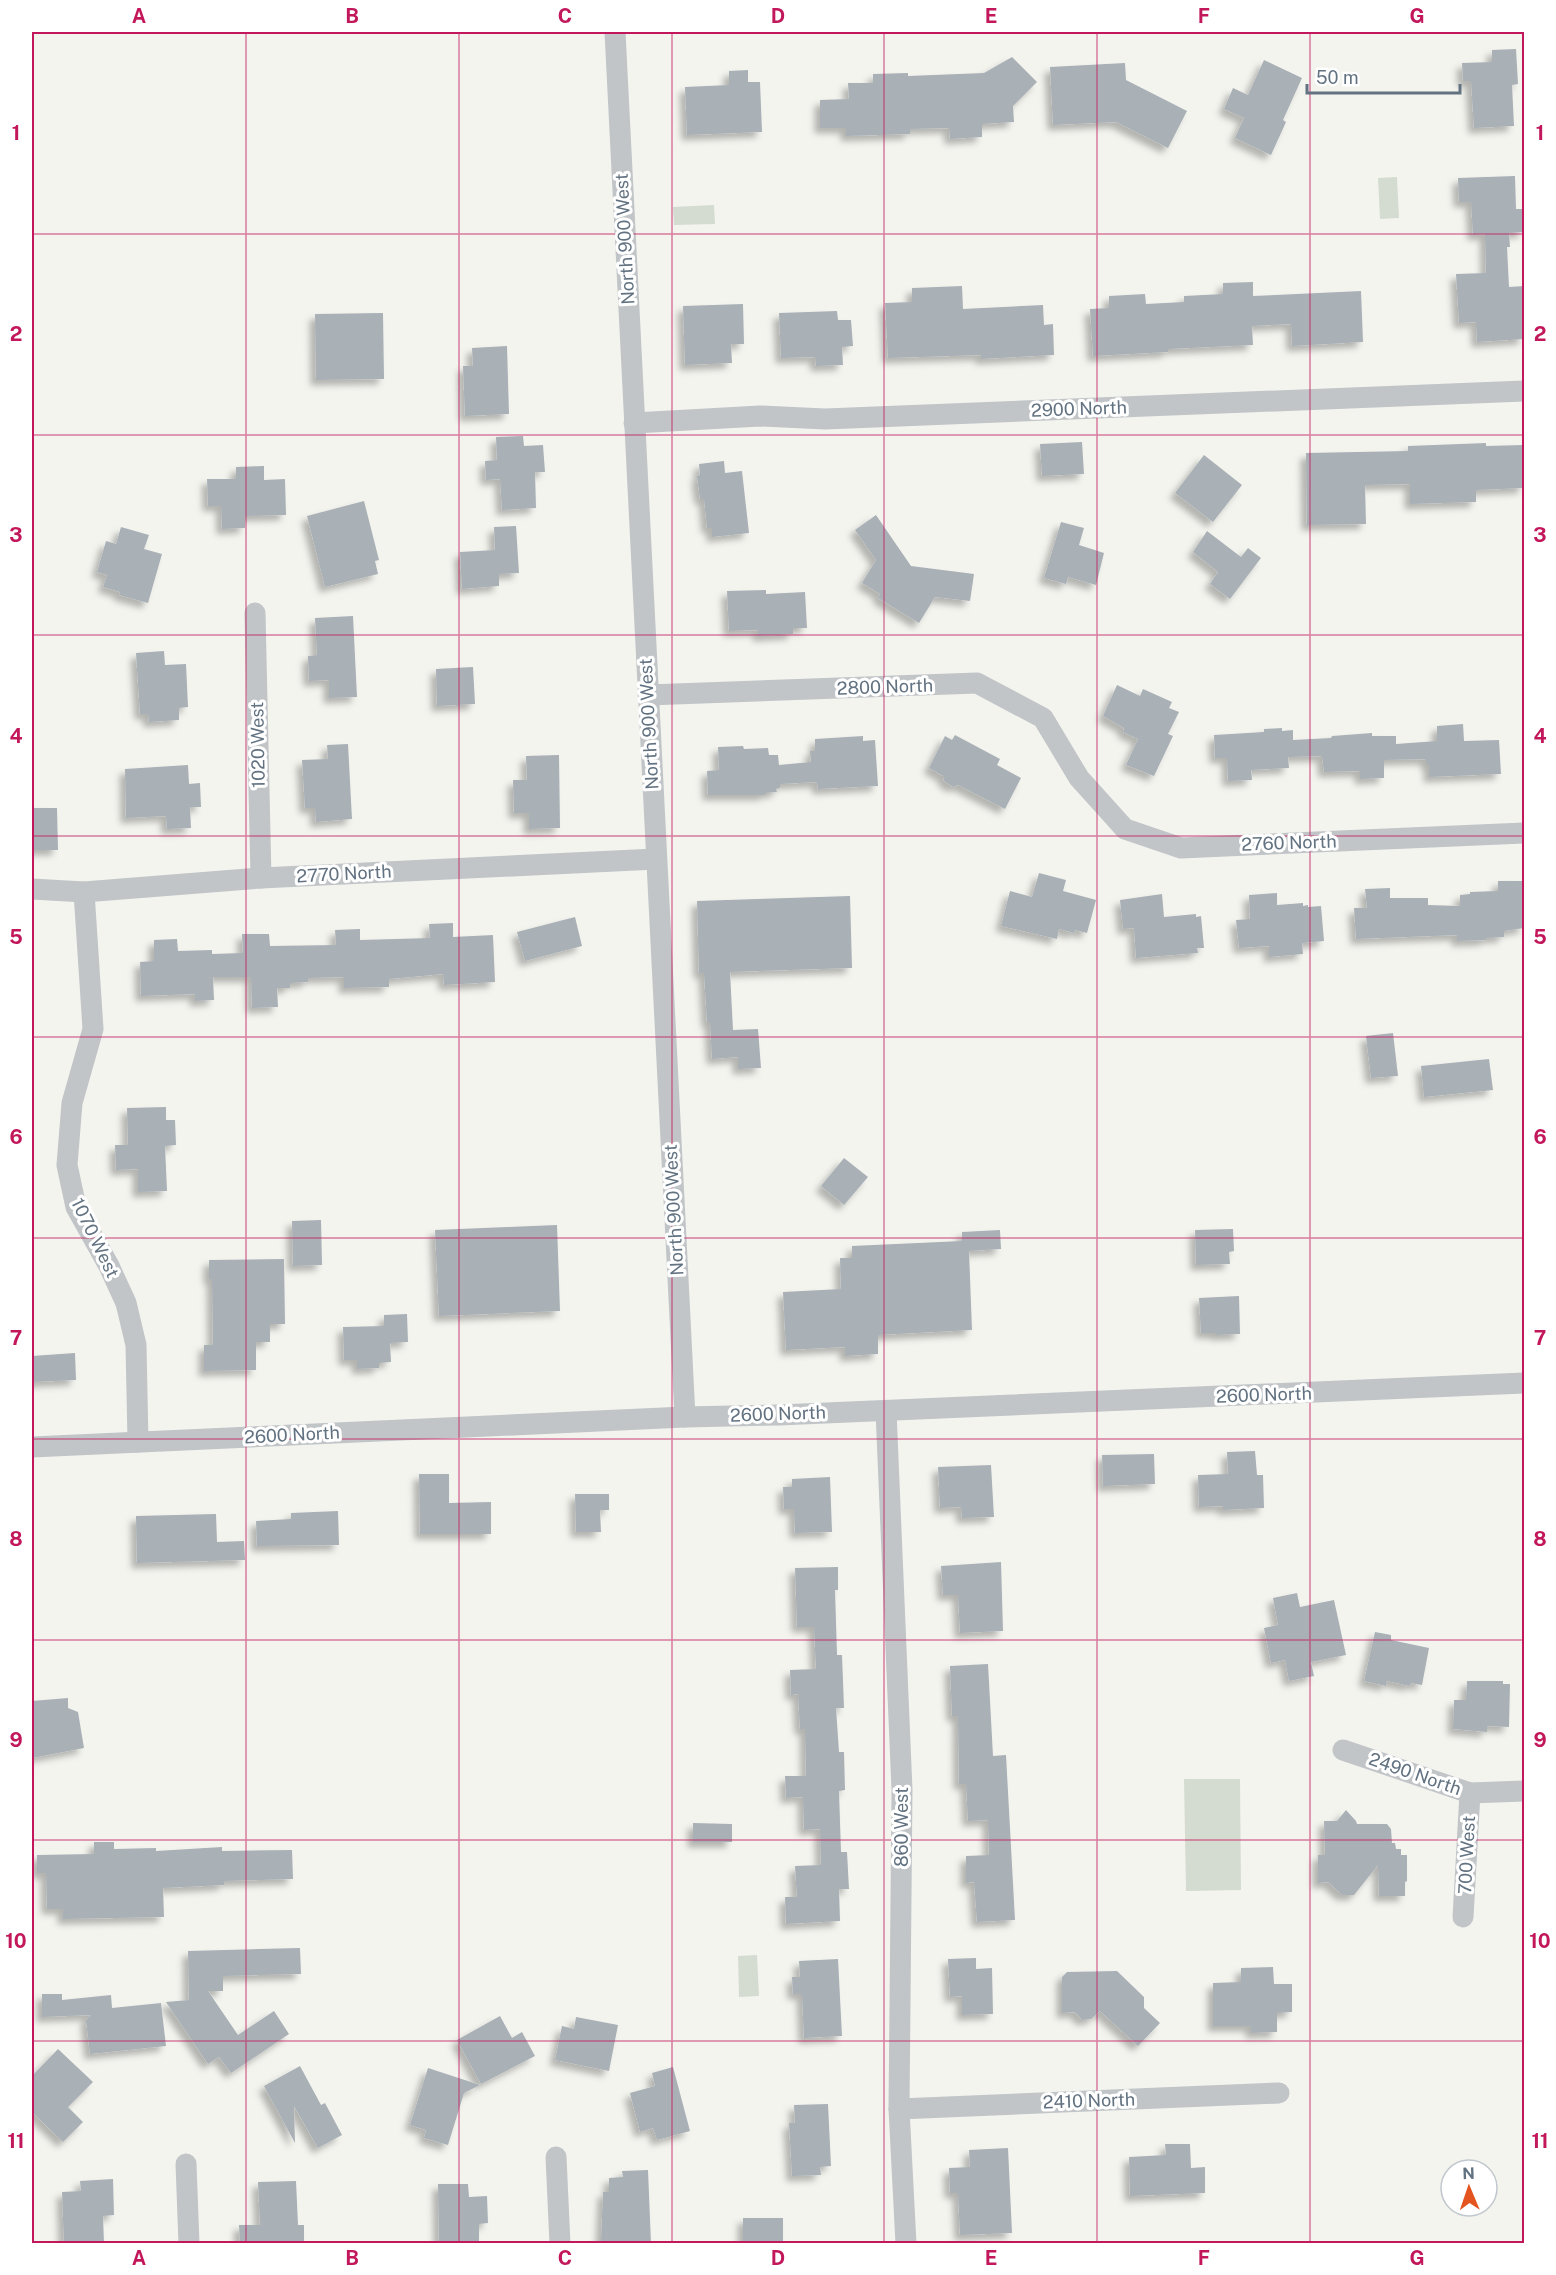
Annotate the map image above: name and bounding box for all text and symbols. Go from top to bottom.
text: A [132,4,146,28]
text: B [345,4,359,28]
text: C [558,4,572,28]
text: D [771,4,785,28]
text: E [985,4,997,28]
text: F [1198,4,1210,28]
text: G [1409,4,1425,28]
scale bar [1307,57,1460,95]
text: 50 m [1316,67,1359,88]
text: 1 [12,121,20,145]
text: 1 [1536,121,1544,145]
street label: North 900 West [611,173,638,305]
text: 2 [10,322,22,346]
text: 2 [1534,322,1546,346]
street label: 2900 North [1031,396,1127,421]
text: 3 [9,523,23,547]
text: 3 [1533,523,1547,547]
street label: North 900 West [635,658,662,790]
street label: 2800 North [836,674,933,699]
street label: 1020 West [246,702,269,788]
text: 4 [9,724,23,748]
text: 4 [1533,724,1547,748]
street label: 2760 North [1241,830,1337,855]
street label: 2770 North [296,861,392,886]
text: 5 [9,925,23,949]
text: 5 [1533,925,1547,949]
text: 6 [9,1125,23,1149]
text: 6 [1533,1125,1547,1149]
street label: North 900 West [660,1144,687,1276]
street label: 1070 West [67,1195,124,1281]
text: 7 [10,1326,22,1350]
text: 7 [1534,1326,1546,1350]
street label: 2600 North [1216,1382,1312,1407]
street label: 2600 North [730,1401,826,1426]
street label: 2600 North [244,1422,340,1447]
text: 8 [9,1527,23,1551]
text: 8 [1533,1527,1547,1551]
text: 9 [9,1728,23,1752]
text: 9 [1533,1728,1547,1752]
street label: 2490 North [1366,1748,1464,1799]
street label: 860 West [891,1787,912,1867]
street label: 700 West [1454,1815,1479,1895]
text: 10 [5,1929,27,1953]
text: 10 [1529,1929,1551,1953]
street label: 2410 North [1042,2088,1136,2113]
text: 11 [7,2129,25,2153]
text: 11 [1531,2129,1549,2153]
north arrow [1439,2158,1499,2218]
text: N [1462,2164,1475,2183]
text: A [132,2246,146,2270]
text: B [345,2246,359,2270]
text: C [558,2246,572,2270]
text: D [771,2246,785,2270]
text: E [985,2246,997,2270]
text: F [1198,2246,1210,2270]
text: G [1409,2246,1425,2270]

